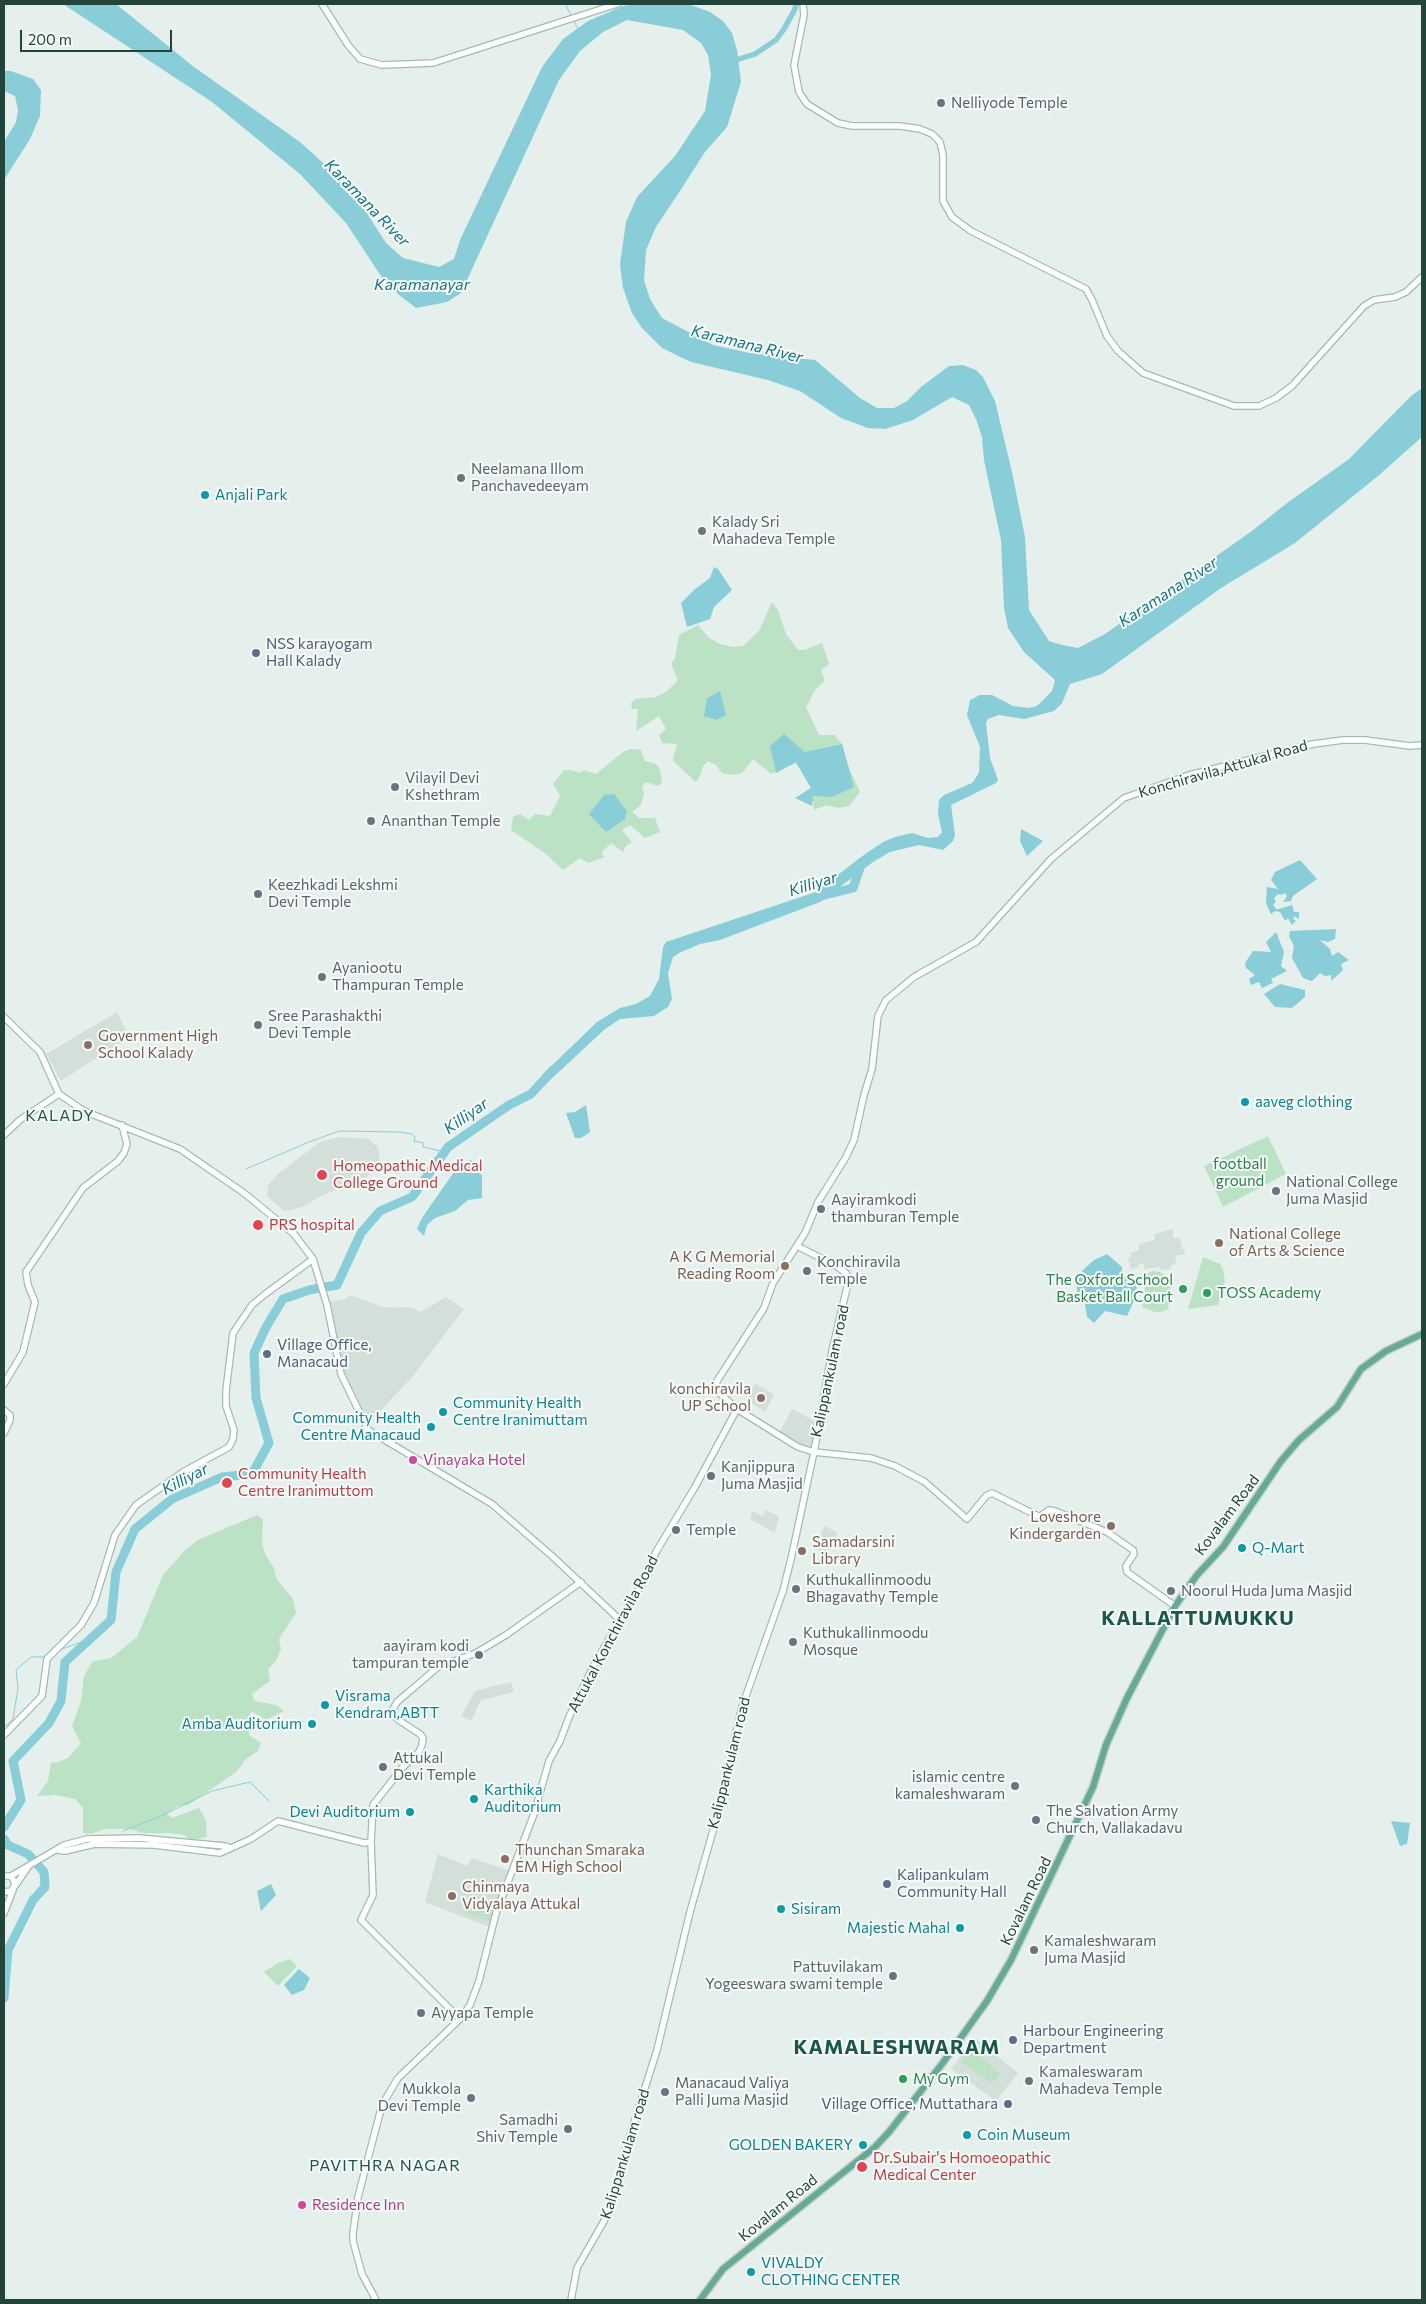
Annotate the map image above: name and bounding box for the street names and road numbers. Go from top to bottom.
street label: Konchiravila,Attukal Road [1136,736,1310,802]
street label: Kalippankulam road [807,1303,853,1439]
street label: Kovalam Road [1191,1471,1263,1559]
street label: Attukal Konchiravila Road [564,1553,662,1715]
street label: Kalippankulam road [704,1695,754,1831]
street label: Kovalam Road [997,1854,1055,1948]
street label: Kalippankulam road [597,2087,653,2221]
street label: Kovalam Road [735,2171,821,2245]

